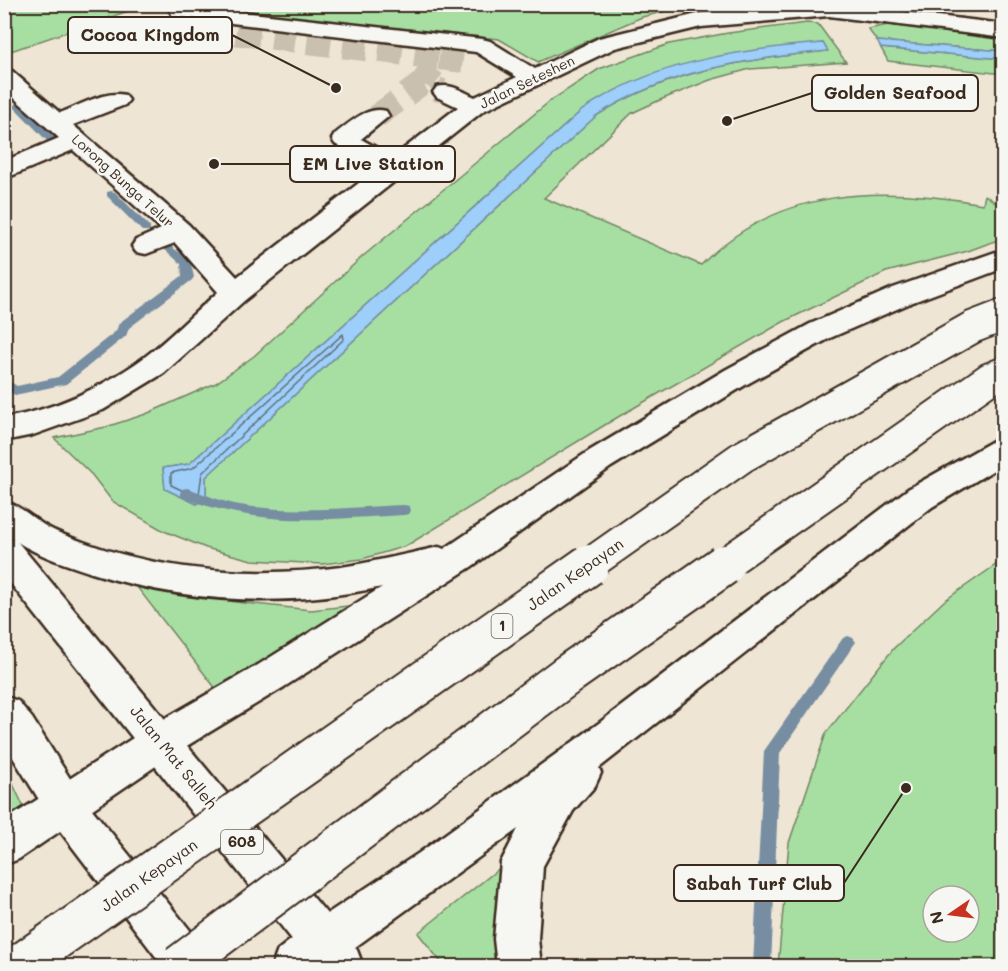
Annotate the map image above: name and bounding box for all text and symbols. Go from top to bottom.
callout: Cocoa Kingdom [68,17,232,53]
text: Cocoa Kingdom [80,22,220,46]
street label: Jalan Seteshen [476,50,577,113]
callout: Golden Seafood [812,75,978,111]
text: Golden Seafood [824,80,966,104]
street label: Lorong Bunga Telur [68,130,179,232]
callout: EM Live Station [290,146,455,182]
text: EM Live Station [302,151,444,175]
street label: Jalan Kepayan [522,532,627,615]
road number: 1 [492,614,512,638]
street label: Jalan Mat Salleh [126,701,223,813]
road number: 608 [221,830,263,854]
street label: Jalan Kepayan [96,833,201,916]
callout: Sabah Turf Club [674,865,844,901]
text: Sabah Turf Club [686,871,832,895]
north arrow [921,884,981,944]
text: N [924,909,948,926]

